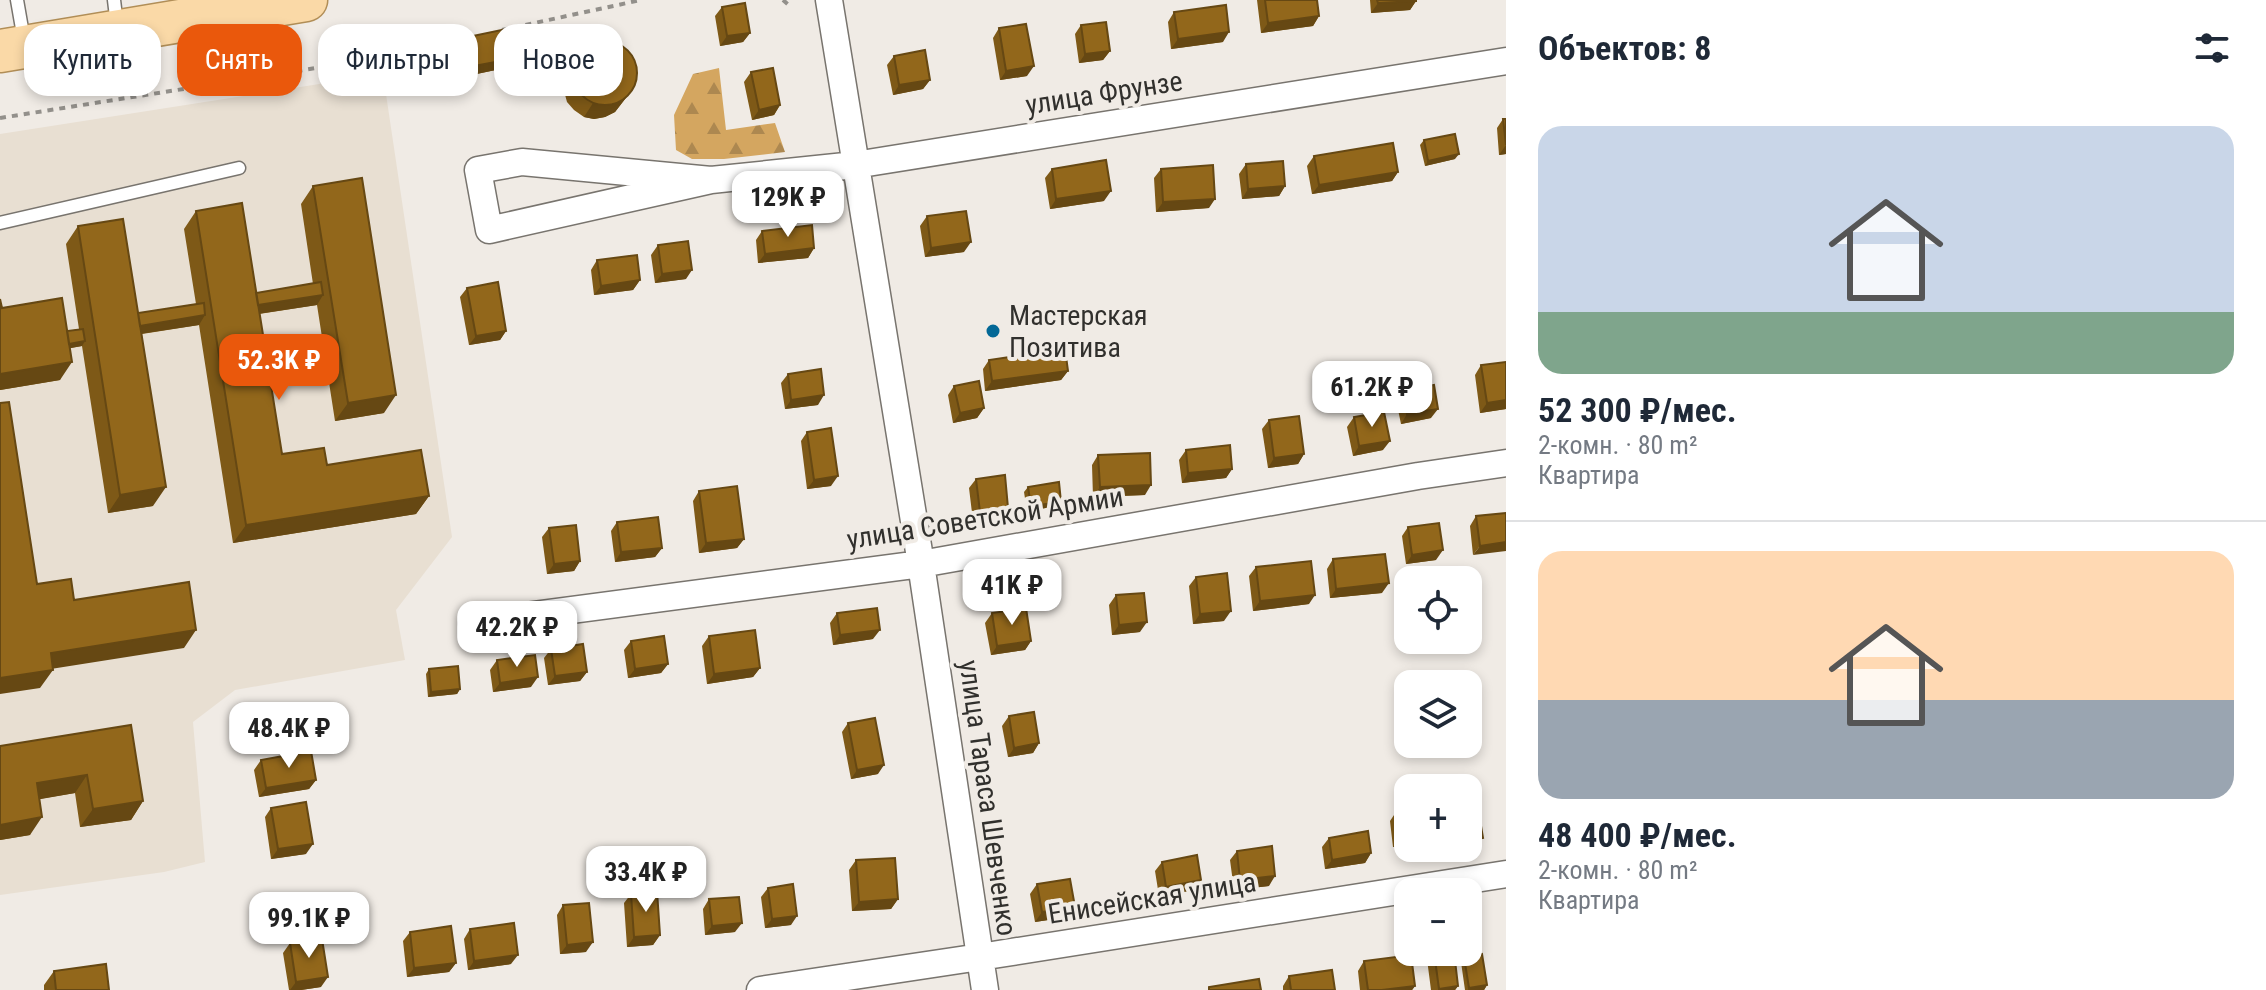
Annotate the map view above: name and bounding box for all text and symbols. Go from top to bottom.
chip: Купить [24,24,161,96]
chip: Снять [177,24,302,96]
chip: Фильтры [318,24,478,96]
chip: Новое [494,24,623,96]
icon: filters [2190,26,2234,70]
text: Объектов: 8 [1538,28,1712,68]
street label: улица Фрунзе [1023,64,1185,122]
pin: 129K ₽ [723,171,853,239]
icon: home [1814,178,1958,322]
text: 129K ₽ [750,182,826,212]
place label: Мастерская Позитива [1009,299,1148,364]
marker: Мастерская Позитива [984,322,1002,340]
pin: 52.3K ₽ [205,334,353,402]
text: 52.3K ₽ [237,345,321,375]
pin: 61.2K ₽ [1298,361,1446,429]
text: 61.2K ₽ [1330,372,1414,402]
text: 52 300 ₽/мес. [1538,390,1737,430]
text: 2-комн. · 80 m² [1538,430,1698,460]
text: Квартира [1538,460,1640,490]
street label: улица Советской Армии [844,480,1126,556]
pin: 41K ₽ [956,559,1068,627]
map controls [1394,566,1482,966]
button: locate [1394,566,1482,654]
text: 41K ₽ [981,570,1043,600]
pin: 42.2K ₽ [443,601,591,669]
icon: home [1814,603,1958,747]
text: 42.2K ₽ [475,612,559,642]
street label: улица Тараса Шевченко [952,658,1024,938]
button: layers [1394,670,1482,758]
pin: 48.4K ₽ [215,702,363,770]
text: 48.4K ₽ [247,713,331,743]
button: + [1394,774,1482,862]
text: 48 400 ₽/мес. [1538,815,1737,855]
pin: 33.4K ₽ [572,846,720,914]
text: 2-комн. · 80 m² [1538,855,1698,885]
text: 33.4K ₽ [604,857,688,887]
street label: Енисейская улица [1046,865,1258,931]
button: − [1394,878,1482,966]
text: Квартира [1538,885,1640,915]
pin: 99.1K ₽ [235,892,383,960]
text: 99.1K ₽ [267,903,351,933]

